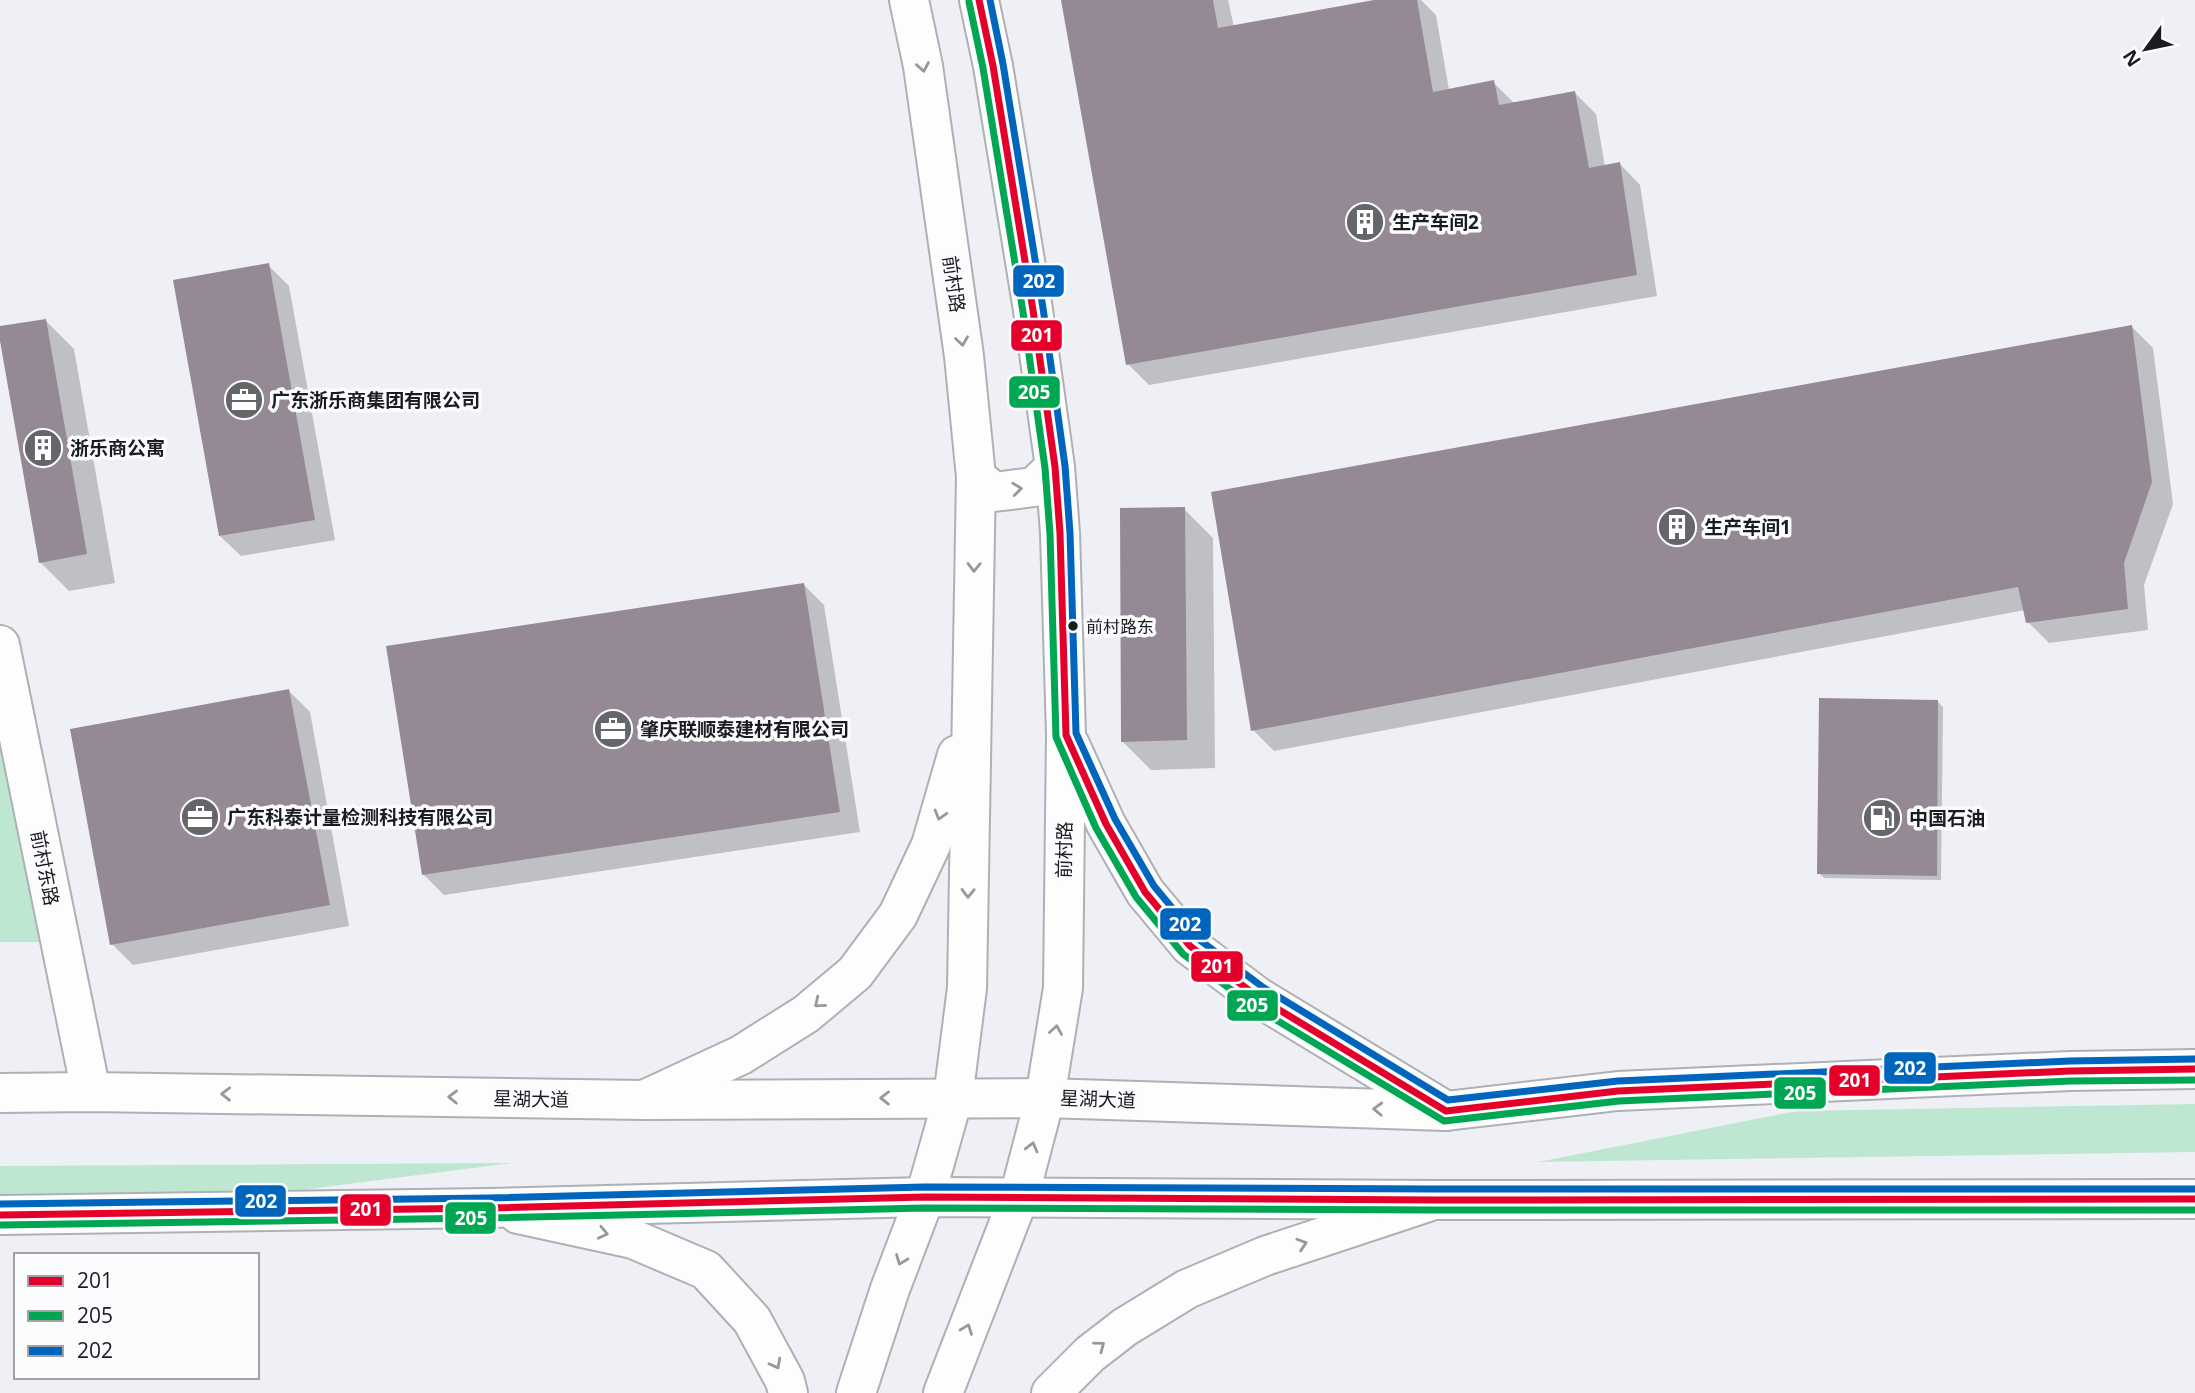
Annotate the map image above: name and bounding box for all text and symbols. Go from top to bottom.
north arrow [2111,14,2181,84]
text: N [2117,45,2147,72]
one-way arrow [915,61,930,73]
building icon: 生产车间2 [1344,201,1386,243]
place label: 生产车间2 [1392,209,1479,235]
street label: 前村路 [937,254,971,314]
line badge: 202 [1012,264,1065,298]
text: 202 [1023,268,1055,294]
line badge: 201 [1010,319,1063,352]
text: 201 [1021,322,1053,348]
one-way arrow [954,335,969,347]
line badge: 205 [1008,375,1061,409]
office icon: 广东浙乐商集团有限公司 [223,379,265,421]
text: 205 [1018,379,1050,405]
place label: 广东浙乐商集团有限公司 [271,387,480,413]
building icon: 浙乐商公寓 [22,427,64,469]
place label: 浙乐商公寓 [70,435,165,461]
one-way arrow [1012,482,1023,497]
building icon: 生产车间1 [1656,506,1698,548]
place label: 生产车间1 [1704,514,1791,540]
one-way arrow [967,562,982,573]
place label: 前村路东 [1086,615,1154,638]
marker: 前村路东 [1066,619,1080,633]
office icon: 肇庆联顺泰建材有限公司 [592,708,634,750]
place label: 肇庆联顺泰建材有限公司 [640,716,849,742]
office icon: 广东科泰计量检测科技有限公司 [179,796,221,838]
fuel station icon: 中国石油 [1861,797,1903,839]
place label: 广东科泰计量检测科技有限公司 [227,804,493,830]
place label: 中国石油 [1909,805,1985,831]
one-way arrow [934,809,948,821]
street label: 前村路 [1051,821,1077,879]
street label: 前村东路 [25,828,65,908]
one-way arrow [961,888,976,899]
line badge: 202 [1159,907,1212,941]
text: 202 [1169,911,1201,937]
line badge: 201 [1190,950,1244,983]
text: 201 [1201,953,1233,979]
line badge: 205 [1226,989,1279,1022]
text: 205 [1236,992,1268,1018]
one-way arrow [814,995,827,1007]
one-way arrow [1048,1025,1063,1036]
line badge: 202 [1883,1051,1937,1085]
text: 202 [1894,1055,1926,1081]
line badge: 201 [1828,1064,1881,1097]
text: 201 [1839,1067,1871,1093]
line badge: 205 [1773,1076,1827,1110]
text: 205 [1784,1080,1816,1106]
street label: 星湖大道 [493,1085,569,1113]
street label: 星湖大道 [1060,1085,1136,1113]
one-way arrow [220,1086,231,1102]
one-way arrow [448,1090,459,1105]
one-way arrow [879,1090,889,1106]
one-way arrow [1372,1101,1383,1116]
one-way arrow [1024,1142,1038,1154]
line badge: 202 [234,1184,287,1218]
text: 202 [245,1188,277,1214]
line badge: 201 [339,1193,392,1227]
text: 201 [350,1196,382,1222]
line badge: 205 [444,1201,497,1235]
text: 205 [455,1205,487,1231]
one-way arrow [597,1224,609,1239]
one-way arrow [1295,1238,1308,1252]
legend [14,1253,259,1379]
one-way arrow [895,1254,909,1266]
text: 201 [77,1266,113,1294]
text: 205 [77,1301,113,1329]
one-way arrow [959,1324,973,1336]
text: 202 [77,1336,113,1364]
one-way arrow [1092,1342,1105,1354]
one-way arrow [767,1357,781,1369]

